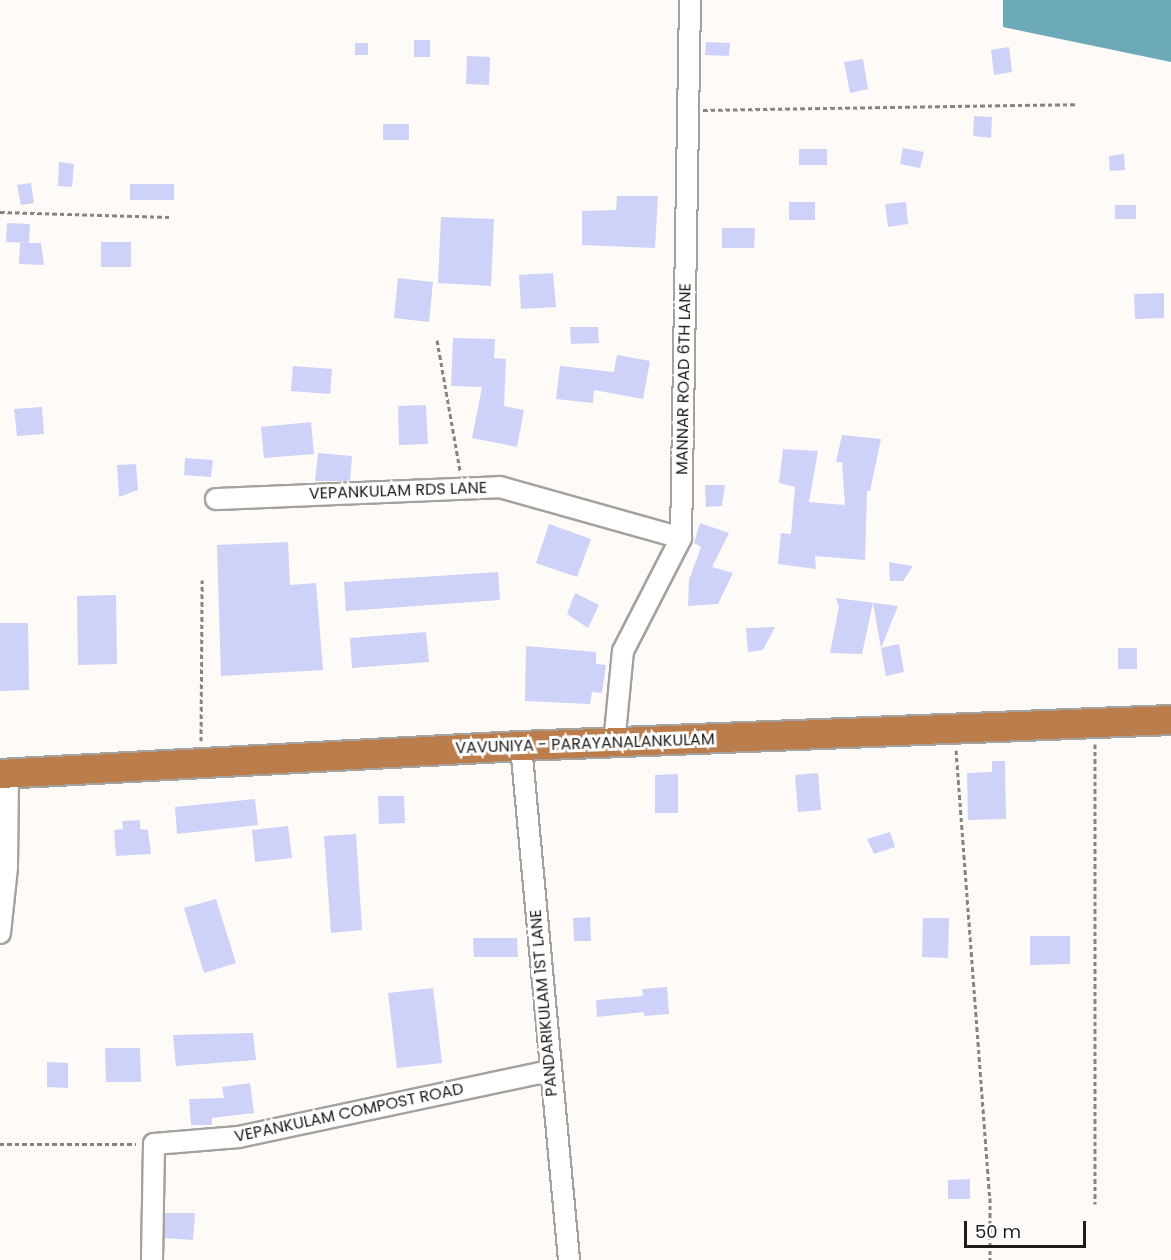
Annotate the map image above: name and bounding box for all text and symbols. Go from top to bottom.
street label: MANNAR ROAD 6TH LANE [673,283,695,475]
street label: VEPANKULAM RDS LANE [309,478,487,504]
street label: VAVUNIYA - PARAYANALANKULAM [455,730,715,758]
street label: PANDARIKULAM 1ST LANE [526,909,562,1097]
street label: VEPANKULAM COMPOST ROAD [233,1079,465,1147]
scale bar [967,1209,1088,1247]
text: 50 m [975,1219,1021,1244]

